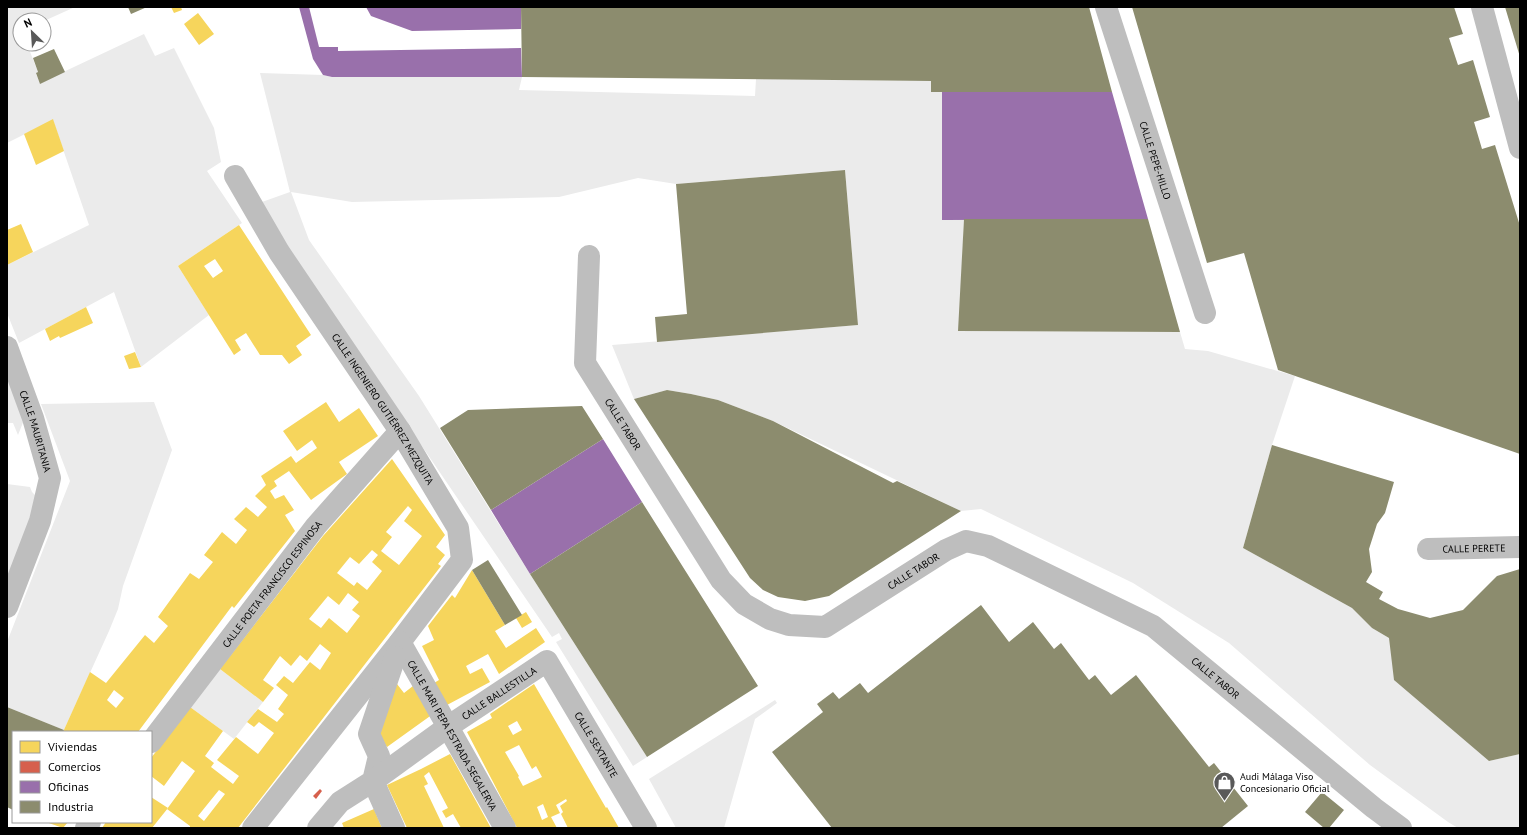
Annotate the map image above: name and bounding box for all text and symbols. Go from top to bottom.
north arrow [12,12,52,52]
text: N [22,15,34,31]
street label: CALLE PEPE-HILLO [1137,119,1174,201]
street label: CALLE INGENIERO GUTIÉRREZ MEZQUITA [329,331,437,487]
street label: CALLE MAURITANIA [17,388,55,474]
street label: CALLE TABOR [602,396,644,452]
street label: CALLE POETA FRANCISCO ESPINOSA [219,517,325,650]
street label: CALLE PERETE [1442,541,1506,555]
street label: CALLE TABOR [885,550,942,592]
street label: CALLE TABOR [1189,654,1243,701]
street label: CALLE MARI PEPA ESTRADA SEGALERVA [405,657,500,813]
street label: CALLE BALLESTILLA [459,663,539,723]
street label: CALLE SEXTANTE [572,709,621,780]
legend [12,731,152,823]
text: Viviendas [47,739,97,754]
text: Comercios [48,759,101,774]
shop icon: Audi Málaga Viso Concesionario Oficial [1212,769,1238,802]
place label: Audi Málaga Viso Concesionario Oficial [1240,770,1330,795]
text: Oficinas [48,779,89,794]
text: Industria [48,799,93,814]

